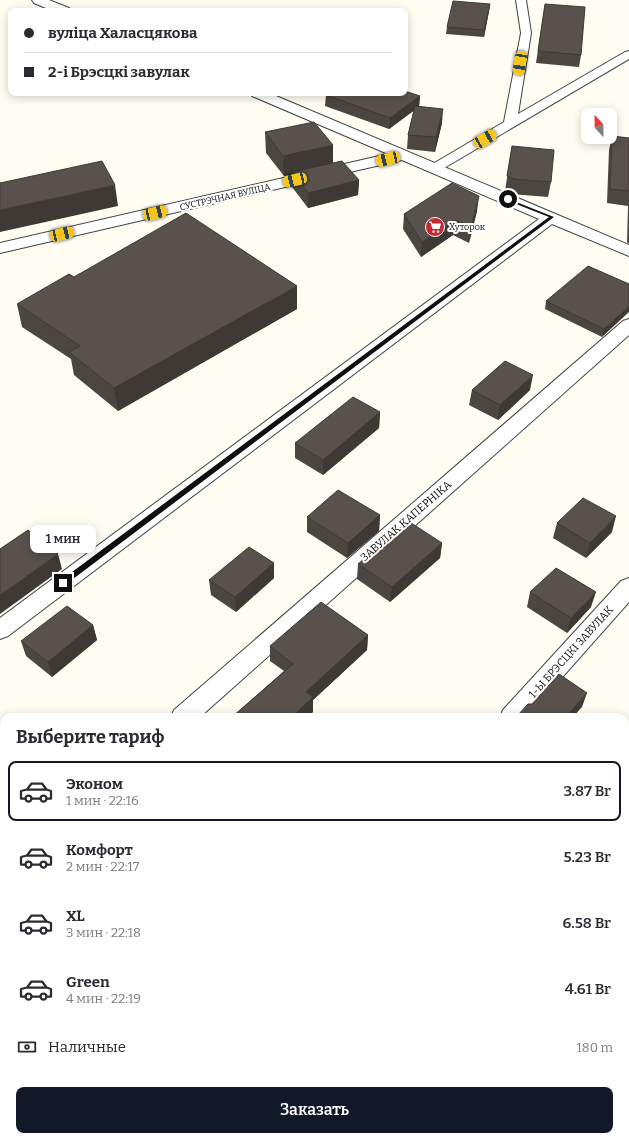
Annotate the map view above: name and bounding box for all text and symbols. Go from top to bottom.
text: вуліца Халасцякова [48,24,198,42]
car [512,50,528,76]
text: 2-і Брэсцкі завулак [48,63,190,81]
north arrow [581,108,617,144]
map controls [581,108,617,144]
car [472,128,498,150]
car [375,150,401,168]
car [282,171,308,189]
street label: СУСТРЭЧНАЯ ВУЛІЦА [179,182,272,212]
route start [499,190,517,208]
car [142,204,168,222]
supermarket icon: Хуторок [424,216,446,238]
place label: Хуторок [449,222,486,232]
car [49,225,75,243]
street label: ЗАВУЛАК КАПЕРНІКА [358,478,454,564]
callout: 1 мин [30,525,96,553]
text: 1 мин [45,531,81,546]
route end [54,574,72,592]
street label: 1-Ы БРЭСЦКІ ЗАВУЛАК [526,603,616,701]
text: Выберите тариф [16,726,164,748]
icon: car [18,773,54,809]
text: Эконом [66,775,123,793]
text: 3.87 Br [564,782,611,800]
text: 1 мин · 22:16 [66,793,139,808]
icon: car [18,839,54,875]
text: Комфорт [66,841,133,859]
text: 5.23 Br [564,848,611,866]
text: 2 мин · 22:17 [66,859,139,874]
icon: car [18,905,54,941]
text: XL [66,907,85,925]
text: 6.58 Br [562,914,611,932]
text: 3 мин · 22:18 [66,925,141,940]
icon: car [18,971,54,1007]
text: Green [66,973,110,991]
text: 4.61 Br [565,980,611,998]
text: 4 мин · 22:19 [66,991,141,1006]
icon: cash [16,1036,38,1058]
text: Наличные [48,1038,126,1056]
text: 180 m [577,1040,613,1055]
button: Заказать [16,1087,613,1133]

